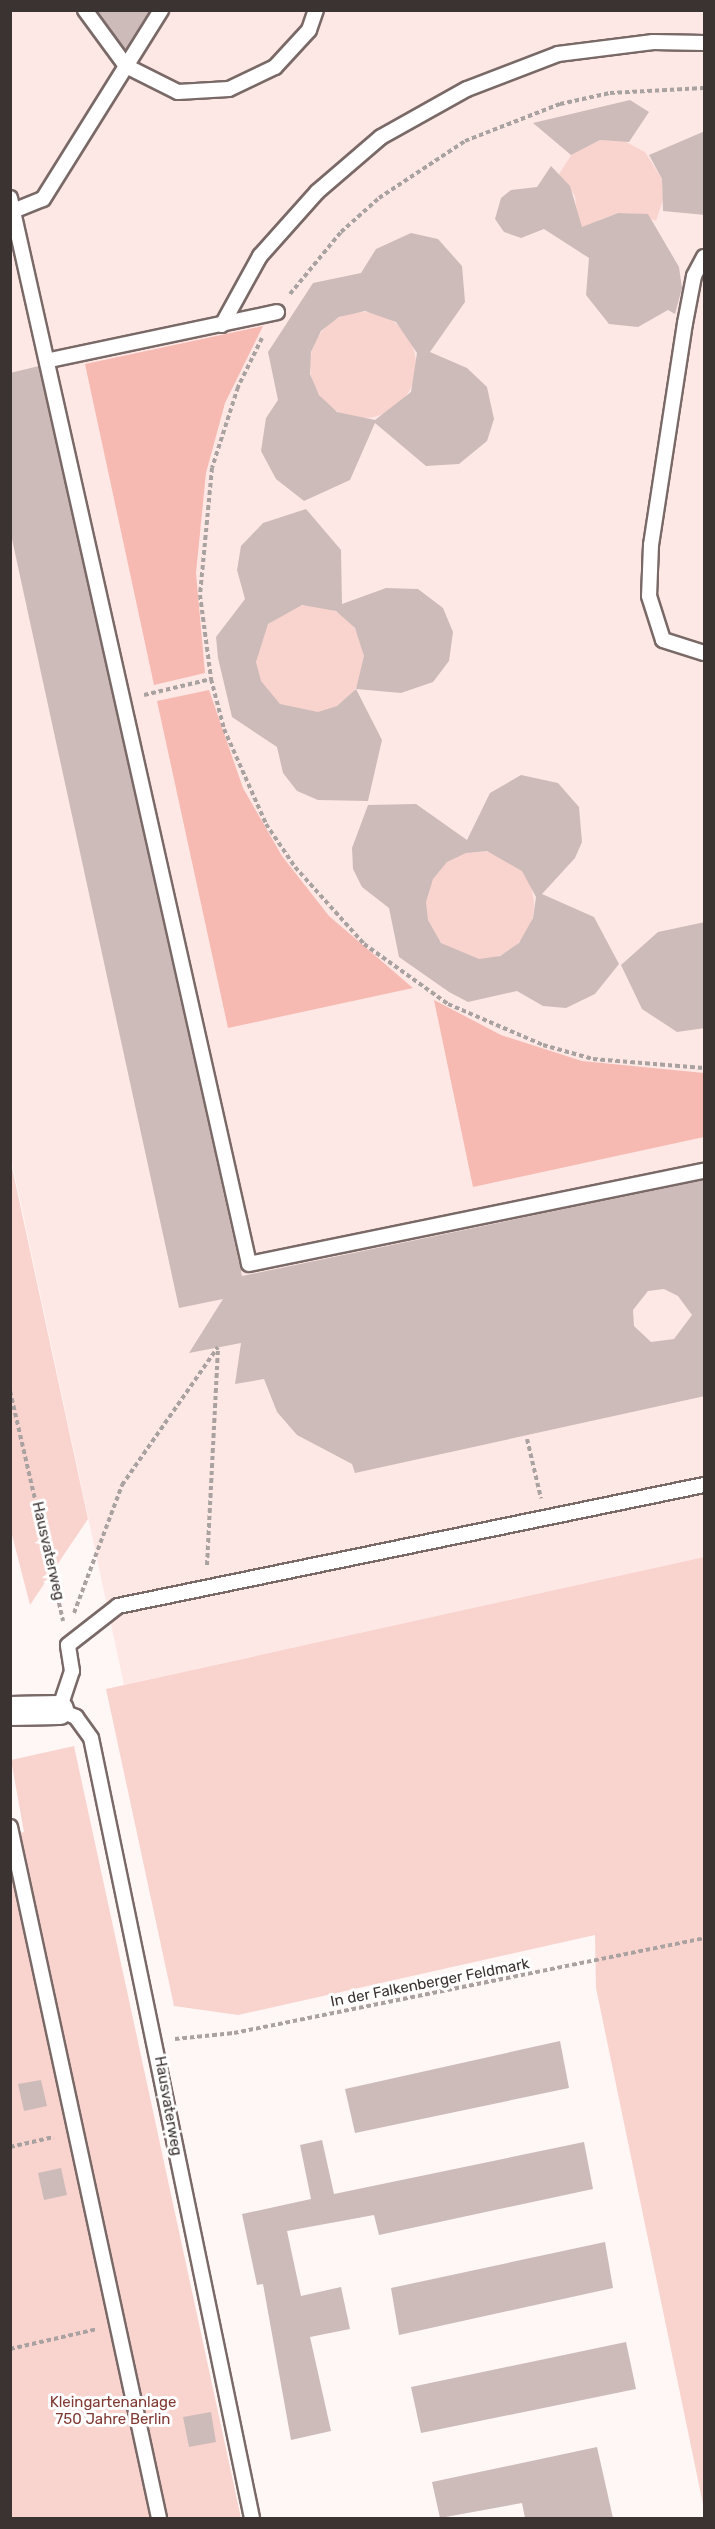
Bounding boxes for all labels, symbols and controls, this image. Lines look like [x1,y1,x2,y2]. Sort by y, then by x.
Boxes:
street label: Hausvaterweg [28,1500,68,1602]
street label: In der Falkenberger Feldmark [329,1955,531,2011]
street label: Hausvaterweg [150,2055,186,2157]
park label: Kleingartenanlage 750 Jahre Berlin [50,2393,176,2428]

